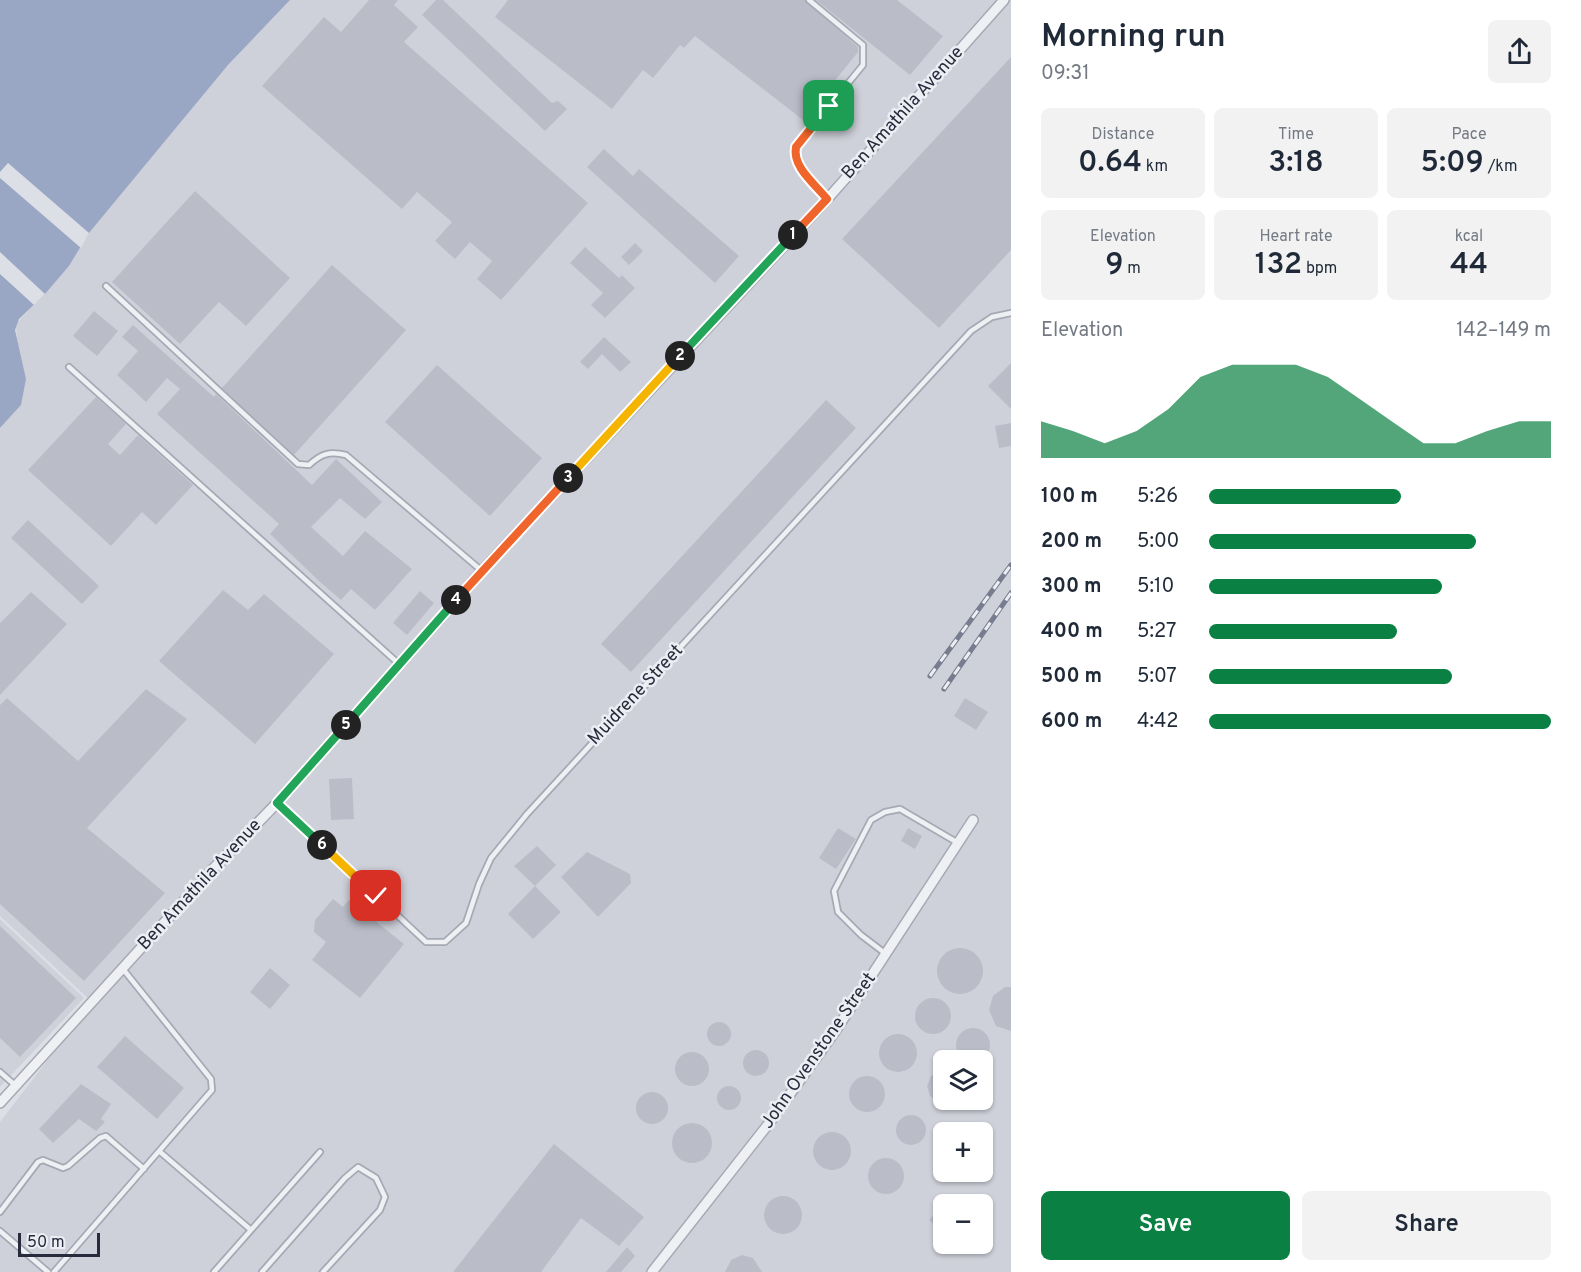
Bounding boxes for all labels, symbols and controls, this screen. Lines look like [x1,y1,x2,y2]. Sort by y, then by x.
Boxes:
text: Morning run [1041,17,1226,59]
button: share [1488,20,1551,83]
street label: Ben Amathila Avenue [837,42,969,184]
text: 09:31 [1041,61,1090,87]
pin [803,80,854,131]
icon: arrive [812,89,845,122]
text: Distance [1092,125,1154,145]
text: Time [1278,125,1314,145]
text: Pace [1451,125,1487,145]
text: 0.64 [1078,145,1142,182]
text: 3:18 [1268,145,1324,182]
text: 5:09 [1421,145,1484,182]
text: km [1142,157,1168,177]
text: /km [1484,157,1517,177]
pin: 1 [778,220,808,250]
text: 1 [790,225,796,245]
text: Elevation [1090,227,1156,247]
text: Heart rate [1259,227,1333,247]
text: kcal [1455,227,1483,247]
text: 9 [1105,247,1123,284]
text: 132 [1255,247,1302,284]
text: 44 [1450,247,1488,284]
text: m [1123,259,1141,279]
text: bpm [1302,259,1337,279]
text: Elevation [1041,318,1123,344]
text: 142–149 m [1456,318,1551,344]
pin: 2 [665,341,695,371]
text: 2 [675,346,685,366]
pin: 3 [553,463,583,493]
text: 3 [563,468,573,488]
text: 100 m [1041,484,1098,510]
text: 5:26 [1137,484,1178,510]
text: 200 m [1041,529,1102,555]
text: 5:00 [1137,529,1179,555]
text: 300 m [1041,574,1102,600]
text: 5:10 [1137,574,1174,600]
pin: 4 [441,585,471,615]
text: 4 [451,590,461,610]
text: 400 m [1041,619,1103,645]
text: 5:27 [1137,619,1176,645]
street label: Muidrene Street [583,640,689,750]
text: 500 m [1041,664,1102,690]
text: 5:07 [1137,664,1177,690]
text: 600 m [1041,709,1102,735]
text: 4:42 [1137,709,1179,735]
pin: 5 [331,710,361,740]
text: 5 [341,715,351,735]
street label: Ben Amathila Avenue [133,815,267,955]
pin: 6 [307,830,337,860]
text: 6 [317,835,327,855]
pin [350,870,401,921]
icon: check [359,879,392,912]
street label: John Ovenstone Street [756,968,882,1134]
map controls [933,1050,993,1254]
button: layers [933,1050,993,1110]
button: + [933,1122,993,1182]
button: Save [1041,1191,1290,1260]
button: Share [1302,1191,1551,1260]
button: − [933,1194,993,1254]
scale bar [18,1230,100,1258]
text: 50 m [27,1233,65,1253]

